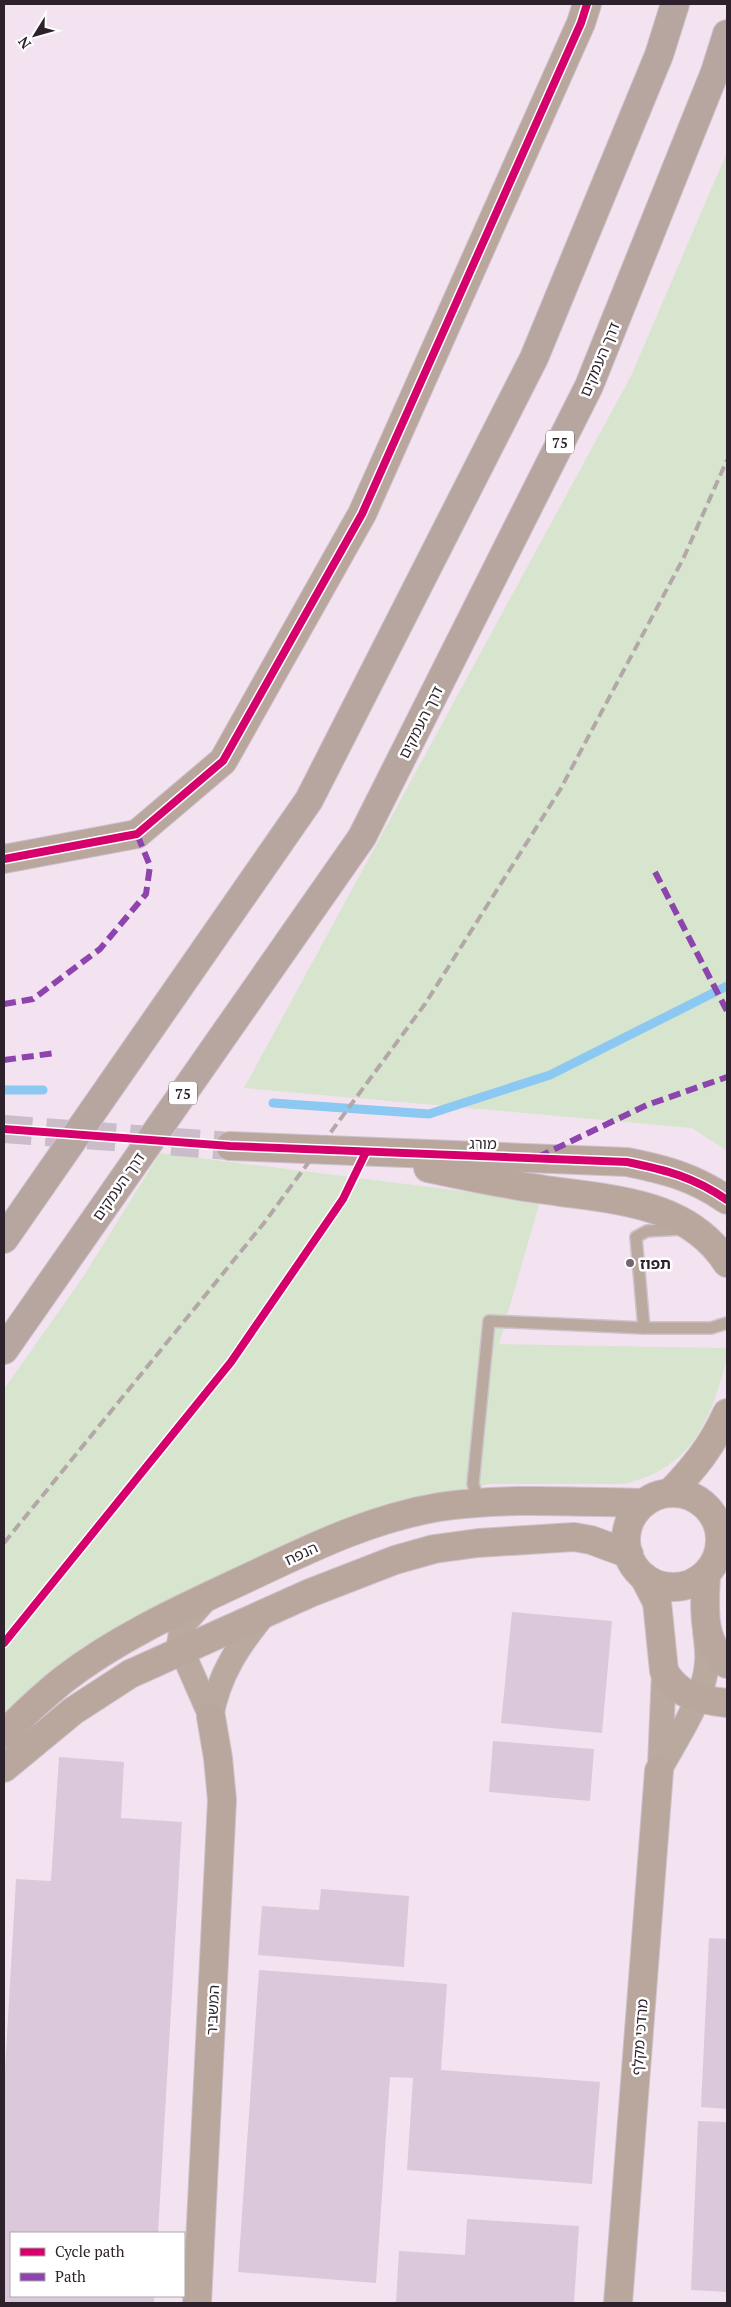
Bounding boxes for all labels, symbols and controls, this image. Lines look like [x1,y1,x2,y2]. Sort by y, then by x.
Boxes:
north arrow [10,10,60,60]
text: N [13,33,35,53]
street label: דרך העמקים [574,319,624,399]
road number: 75 [546,431,574,454]
street label: דרך העמקים [393,682,447,762]
road number: 75 [169,1082,197,1104]
street label: מורג [469,1133,497,1153]
street label: דרך העמקים [87,1148,149,1224]
place label: תפוז [640,1253,671,1273]
marker: תפוז [624,1257,636,1269]
street label: הנפח [281,1537,321,1569]
street label: המשביר [201,1984,223,2036]
street label: מרדכי מקלף [626,1998,652,2076]
legend [10,2232,185,2297]
text: Cycle path [55,2241,125,2261]
text: Path [55,2266,86,2286]

